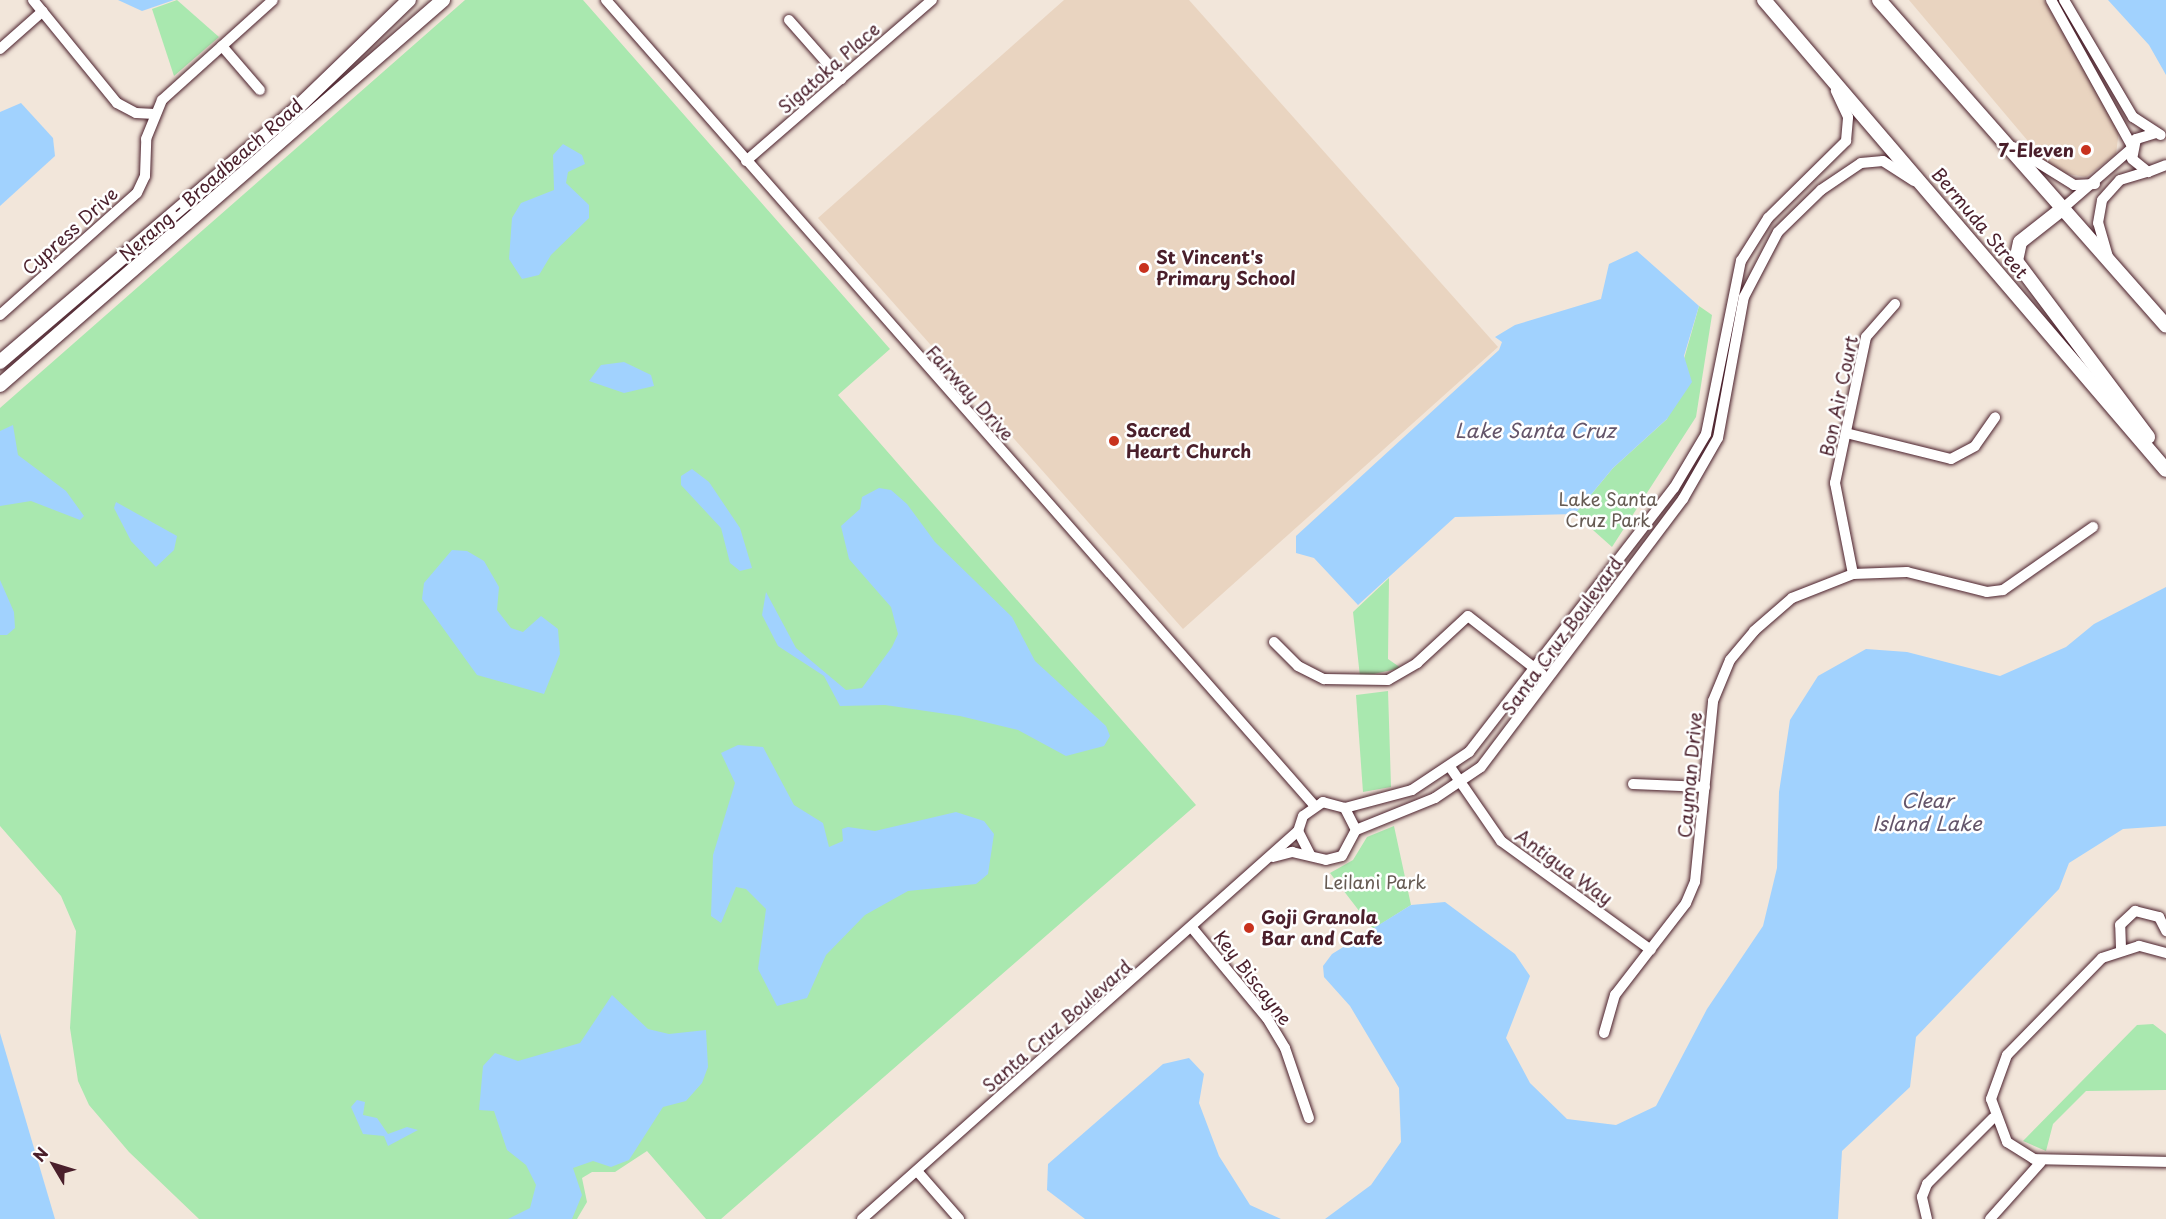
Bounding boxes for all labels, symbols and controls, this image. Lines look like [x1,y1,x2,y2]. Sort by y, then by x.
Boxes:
street label: Sigatoka Place [773,18,885,118]
street label: Nerang - Broadbeach Road [115,94,307,266]
place label: 7-Eleven [1999,139,2074,161]
marker: 7-Eleven [2079,143,2093,157]
street label: Bermuda Street [1927,163,2033,283]
street label: Cypress Drive [18,183,122,279]
place label: St Vincent's Primary School [1156,247,1296,290]
marker: St Vincent's Primary School [1137,261,1151,275]
street label: Bon Air Court [1816,335,1862,457]
street label: Fairway Drive [922,341,1018,445]
water label: Lake Santa Cruz [1454,418,1616,442]
place label: Sacred Heart Church [1126,420,1251,462]
marker: Sacred Heart Church [1107,434,1121,448]
park label: Lake Santa Cruz Park [1559,489,1657,532]
street label: Santa Cruz Boulevard [1498,553,1626,719]
street label: Cayman Drive [1674,711,1706,839]
water label: Clear Island Lake [1872,789,1982,836]
street label: Antigua Way [1512,825,1616,909]
park label: Leilani Park [1324,871,1426,893]
place label: Goji Granola Bar and Cafe [1261,907,1384,950]
marker: Goji Granola Bar and Cafe [1242,921,1256,935]
street label: Key Biscayne [1209,926,1297,1030]
street label: Santa Cruz Boulevard [978,956,1136,1096]
north arrow [24,1135,84,1195]
text: N [26,1142,53,1166]

